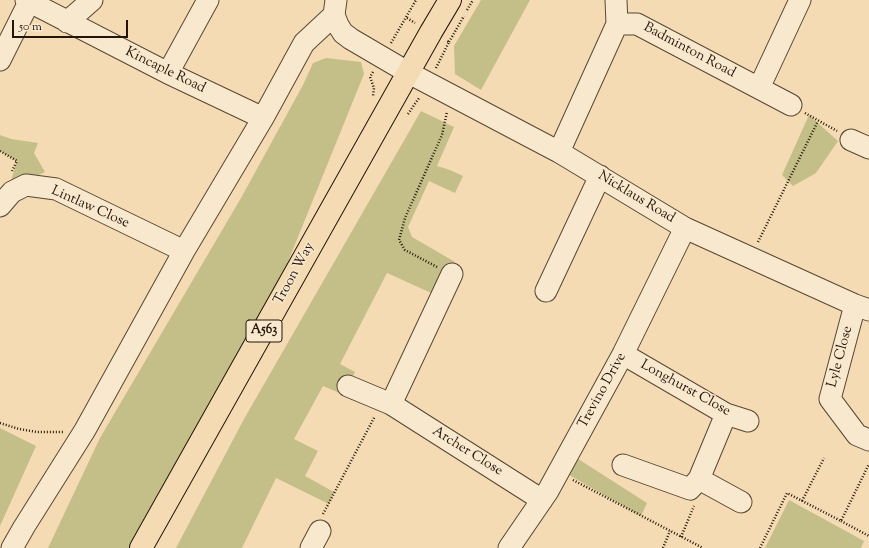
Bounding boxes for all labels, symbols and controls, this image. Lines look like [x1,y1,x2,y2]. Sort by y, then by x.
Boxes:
scale bar [14,12,130,38]
text: 50 m [19,18,42,36]
street label: Badminton Road [640,20,738,82]
street label: Kincaple Road [122,44,208,98]
street label: Nicklaus Road [594,168,678,228]
street label: Lintlaw Close [48,183,132,233]
street label: Troon Way [271,240,319,308]
road number: A563 [246,320,282,342]
street label: Lyle Close [825,324,857,390]
street label: Trevino Drive [575,350,631,432]
street label: Longhurst Close [637,357,733,421]
street label: Archer Close [429,424,505,480]

